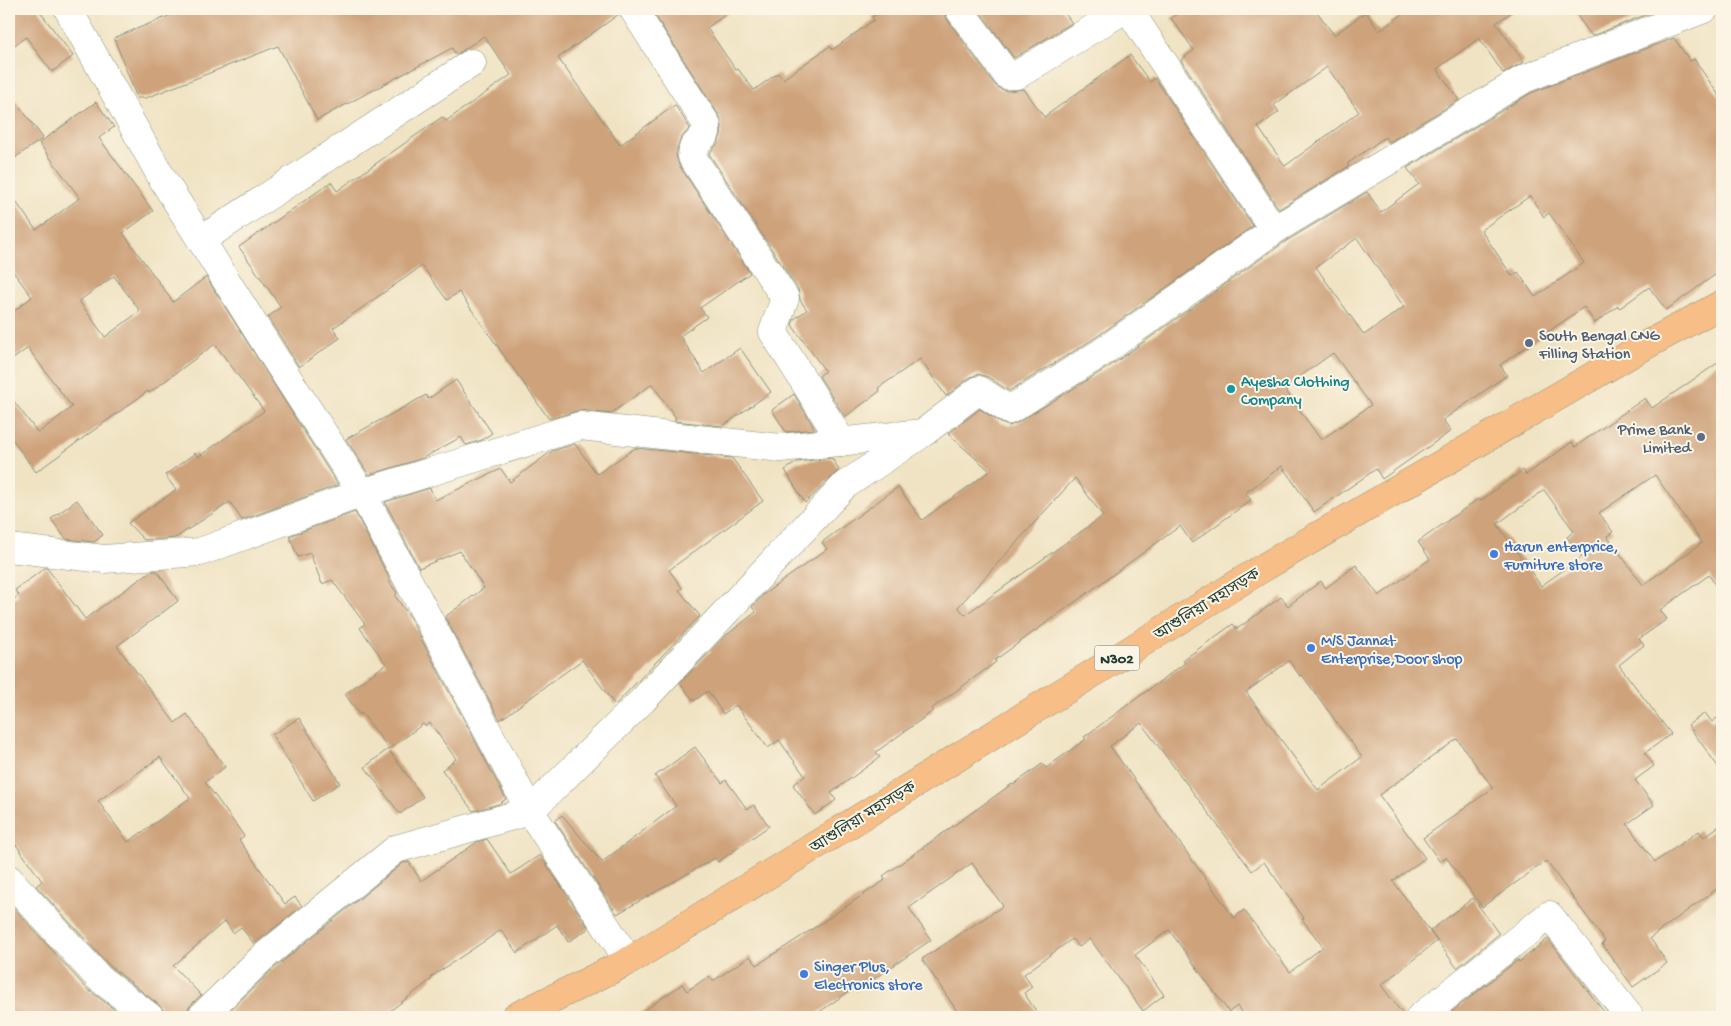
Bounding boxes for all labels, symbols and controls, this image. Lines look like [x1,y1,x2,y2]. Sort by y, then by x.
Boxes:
place label: South Bengal CNG Filling Station [1538,328,1661,365]
marker: South Bengal CNG Filling Station [1523,337,1535,349]
place label: Ayesha Clothing Company [1241,374,1350,411]
marker: Ayesha Clothing Company [1225,383,1237,395]
place label: Prime Bank Limited [1617,422,1693,459]
marker: Prime Bank Limited [1695,431,1707,443]
place label: Harun enterprice, Furniture store [1503,539,1619,576]
marker: Harun enterprice, Furniture store [1488,548,1500,560]
street label: আশুলিয়া মহাসড়ক [1149,563,1265,647]
place label: M/S Jannat Enterprise,Door shop [1321,633,1462,670]
marker: M/S Jannat Enterprise,Door shop [1305,642,1317,654]
road number: N302 [1094,646,1140,670]
street label: আশুলিয়া মহাসড়ক [805,776,921,860]
place label: Singer Plus, Electronics store [814,959,923,996]
marker: Singer Plus, Electronics store [798,968,810,980]

